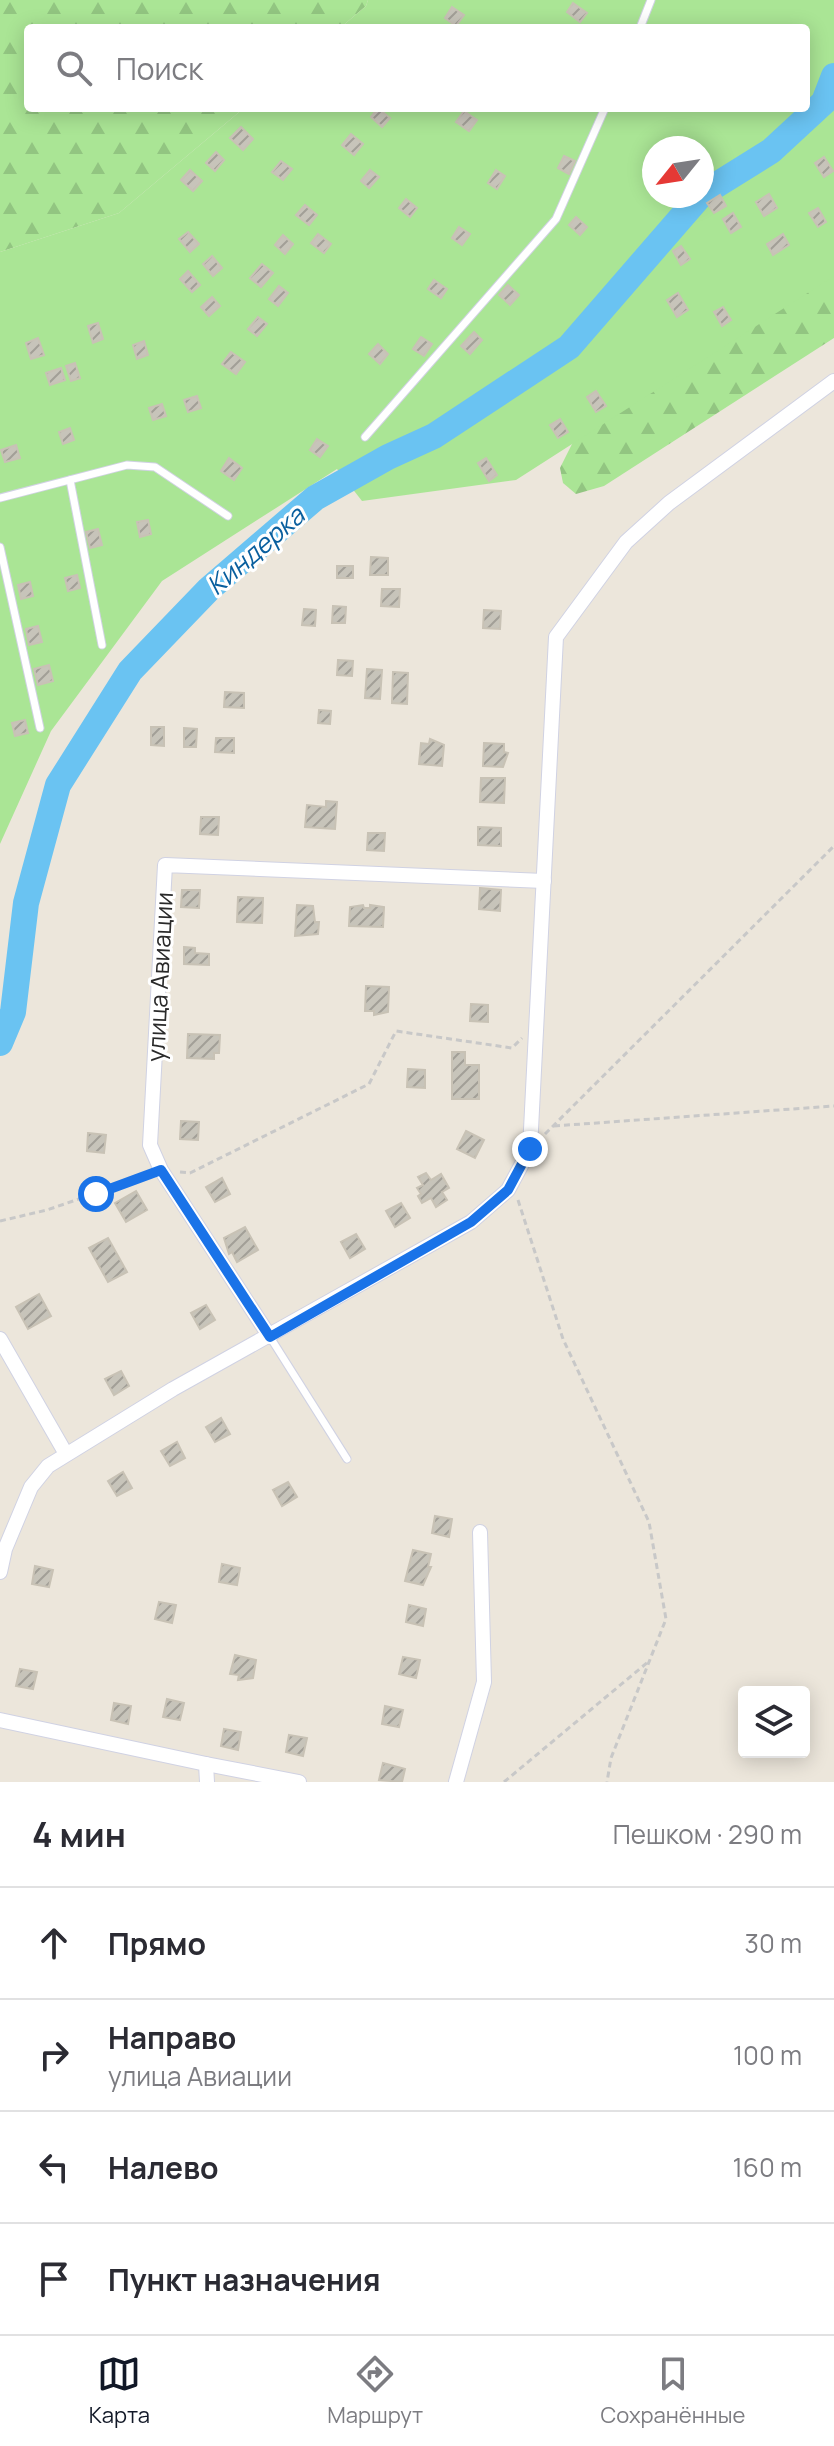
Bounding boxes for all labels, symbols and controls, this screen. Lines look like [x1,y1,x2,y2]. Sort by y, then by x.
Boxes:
search box [24,24,810,112]
icon: search [52,46,96,90]
text: Поиск [116,48,203,89]
north arrow [642,136,714,208]
water label: Киндерка [198,496,313,603]
street label: улица Авиации [138,891,180,1063]
route end [512,1131,548,1167]
route start [78,1176,114,1212]
map controls [738,1686,810,1758]
button: layers [738,1686,810,1758]
text: 4 мин [32,1811,126,1857]
text: Пешком · 290 m [613,1816,802,1852]
icon: ahead [32,1921,76,1965]
text: Прямо [108,1923,206,1964]
text: 30 m [745,1925,802,1961]
text: Направо [108,2017,236,2058]
icon: right [32,2033,76,2077]
text: 100 m [733,2037,802,2073]
text: улица Авиации [108,2058,292,2094]
icon: left [32,2145,76,2189]
text: Налево [108,2147,218,2188]
text: 160 m [733,2149,802,2185]
icon: arrive [32,2257,76,2301]
text: Пункт назначения [108,2259,381,2300]
tab: Карта [89,2352,150,2430]
tab: Маршрут [327,2352,423,2430]
tab: Сохранённые [600,2352,745,2430]

